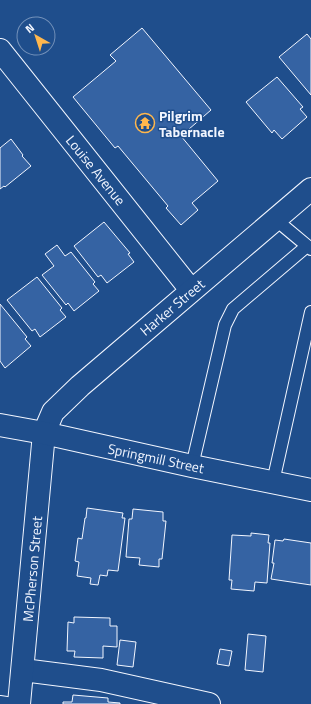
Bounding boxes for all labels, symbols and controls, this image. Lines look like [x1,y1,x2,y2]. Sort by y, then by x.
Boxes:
north arrow [16,16,56,56]
text: N [22,20,38,37]
place label: Pilgrim Tabernacle [159,105,225,142]
temple icon: Pilgrim Tabernacle [134,112,156,134]
street label: Louise Avenue [61,130,131,210]
street label: Harker Street [135,274,209,340]
street label: Springmill Street [106,438,206,478]
street label: McPherson Street [17,515,47,623]

